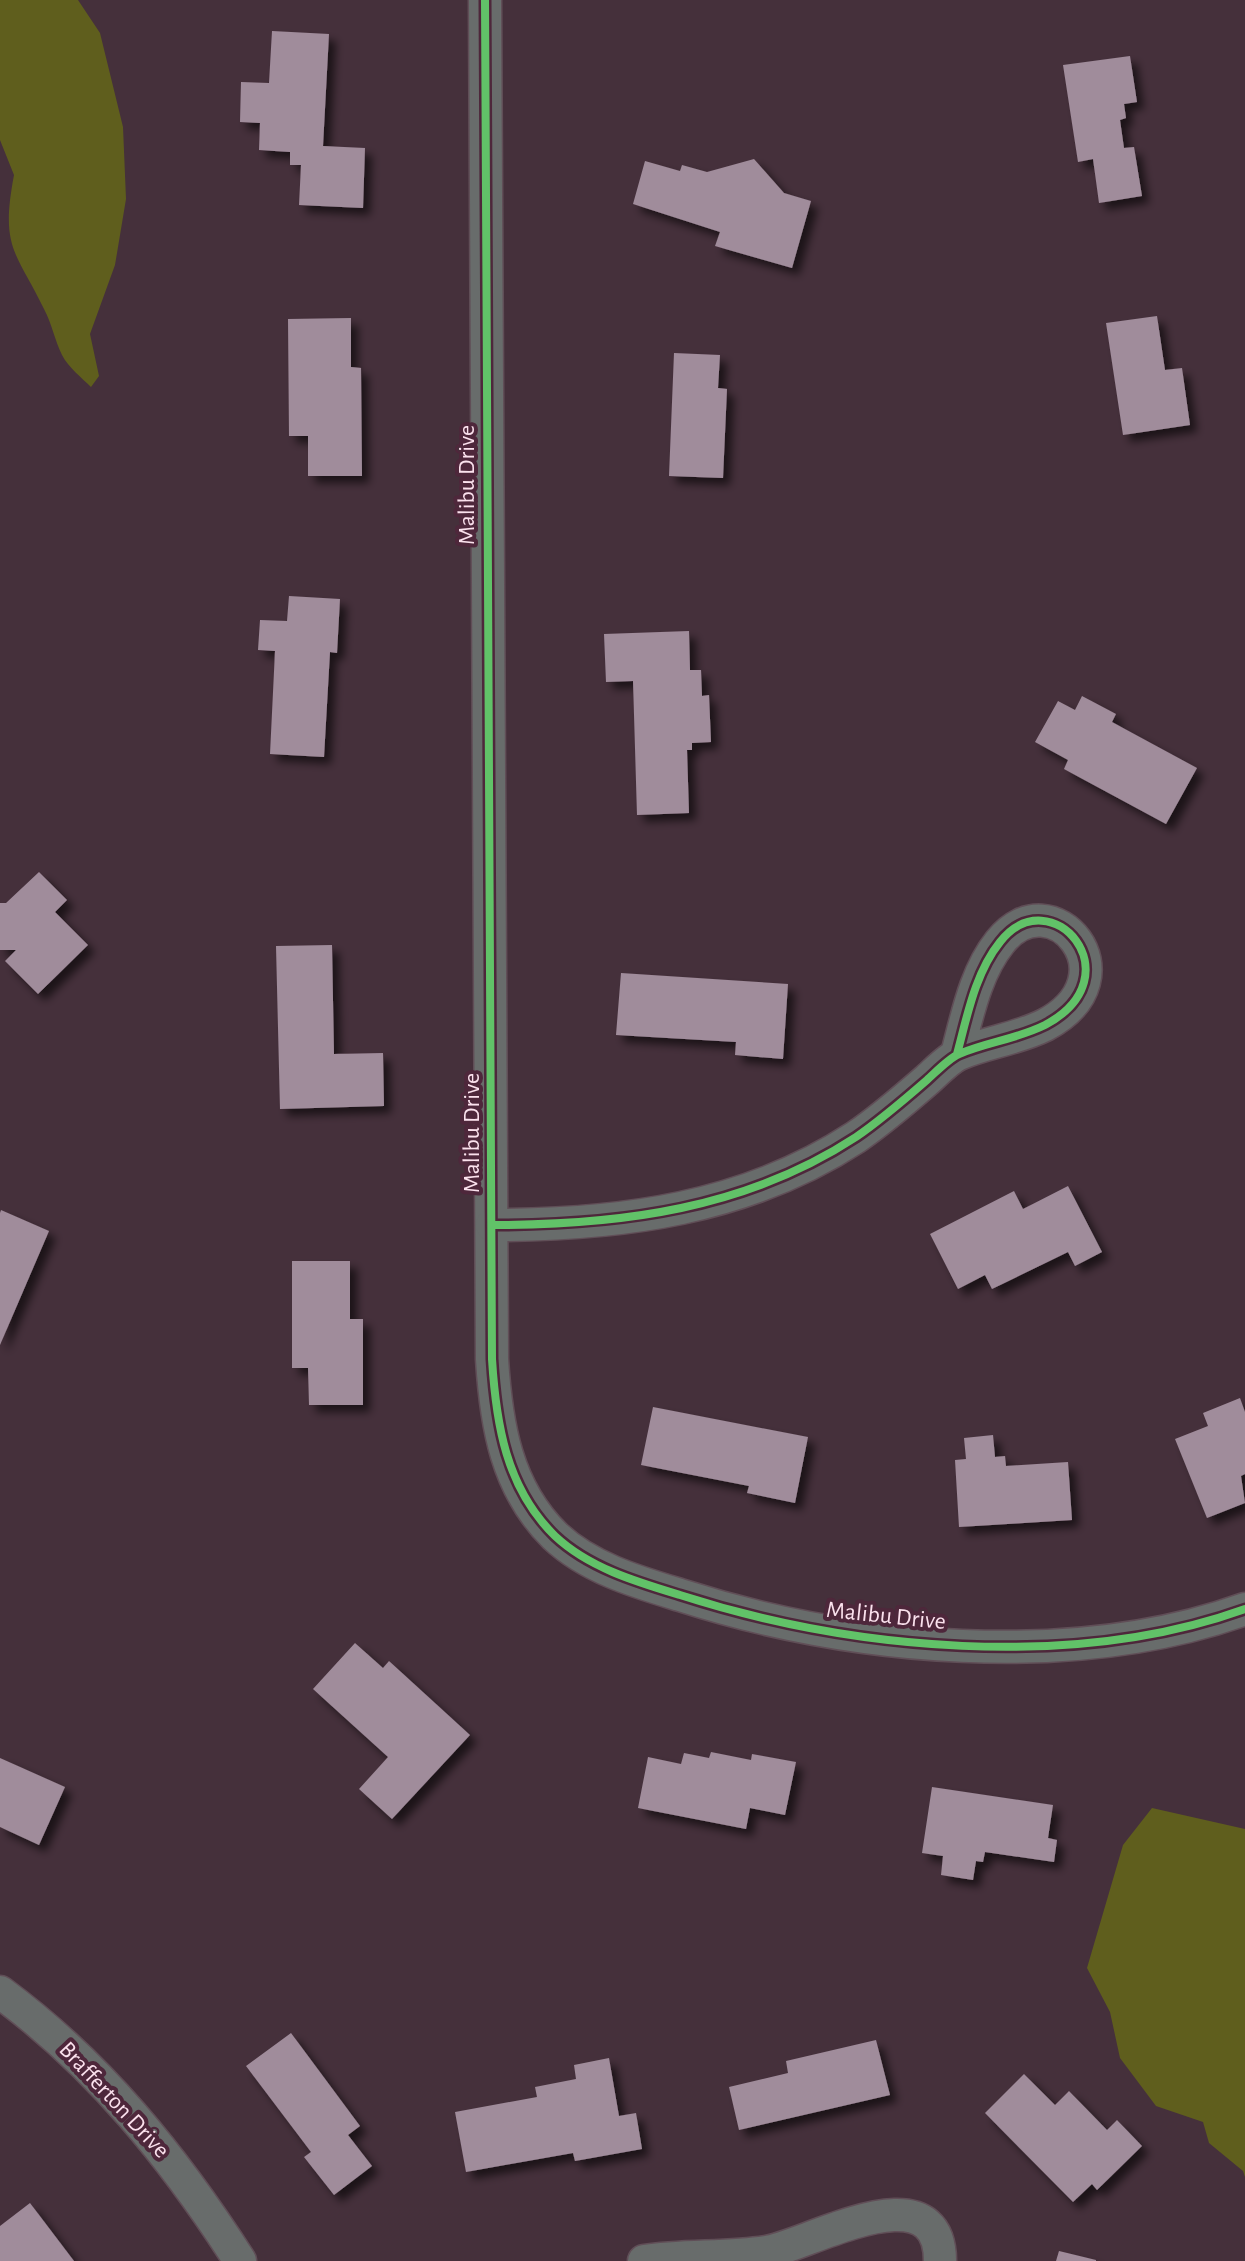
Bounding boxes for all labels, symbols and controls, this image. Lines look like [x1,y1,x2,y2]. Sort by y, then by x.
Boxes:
street label: Malibu Drive [455,425,479,545]
street label: Malibu Drive [460,1073,484,1193]
street label: Malibu Drive [825,1598,947,1634]
street label: Brafferton Drive [54,2037,174,2163]

